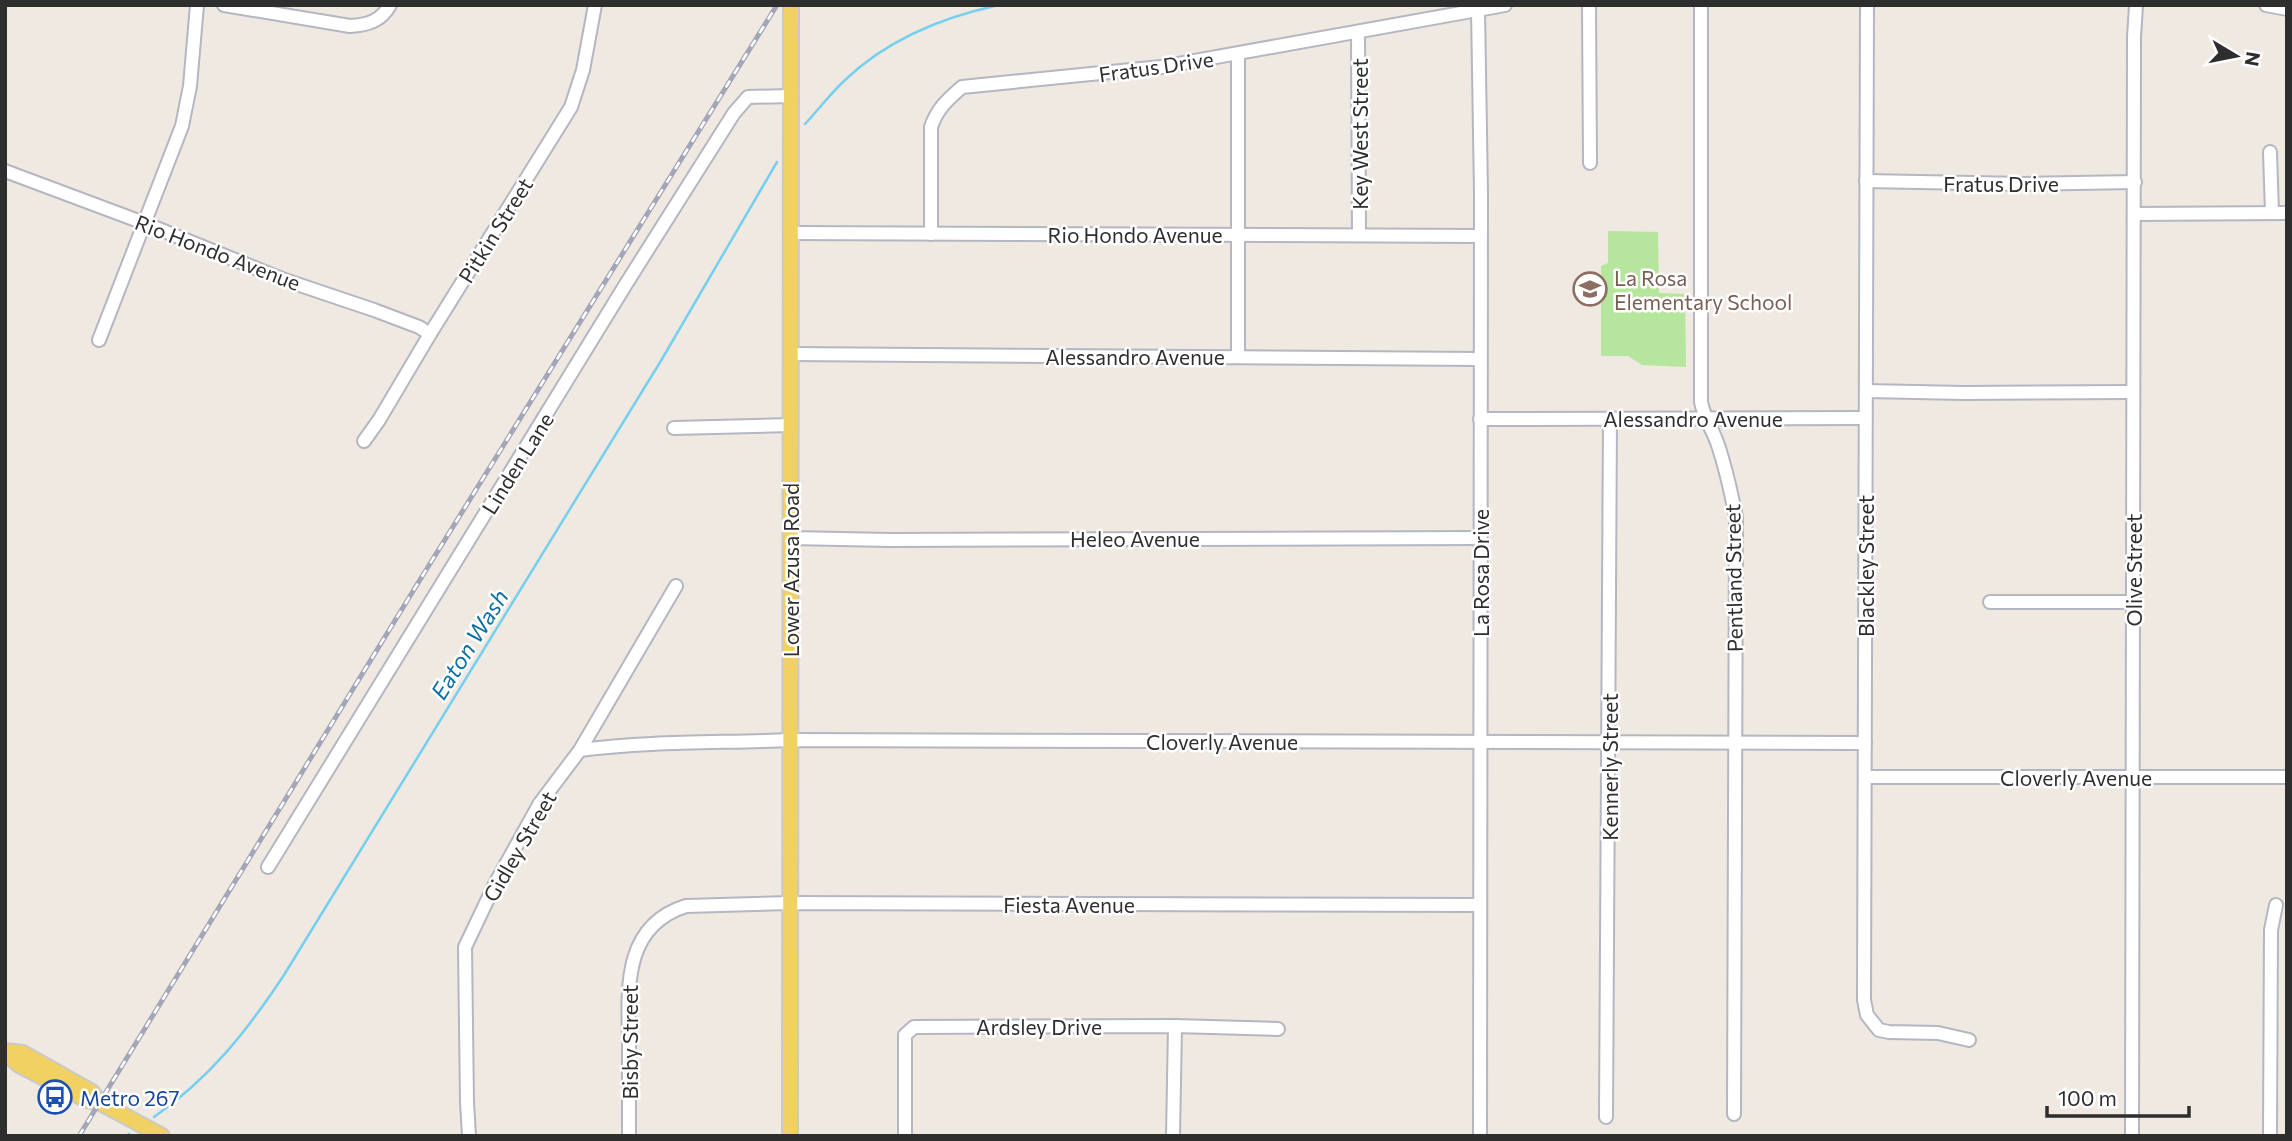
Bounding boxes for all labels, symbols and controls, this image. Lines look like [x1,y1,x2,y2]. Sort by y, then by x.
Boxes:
north arrow [2201,21,2271,91]
street label: Fratus Drive [1097,46,1215,86]
text: N [2241,50,2266,68]
street label: Key West Street [1347,58,1372,210]
street label: Fratus Drive [1943,171,2059,196]
street label: Pitkin Street [453,173,537,287]
street label: Rio Hondo Avenue [132,209,304,295]
street label: Rio Hondo Avenue [1047,222,1223,247]
place label: La Rosa Elementary School [1614,265,1792,314]
school or university icon: La Rosa Elementary School [1571,270,1609,308]
street label: Alessandro Avenue [1045,344,1225,369]
street label: Alessandro Avenue [1603,406,1783,431]
street label: Linden Lane [476,408,558,518]
street label: Lower Azusa Road [778,483,803,657]
street label: Blackley Street [1853,495,1878,637]
street label: Pentland Street [1719,504,1747,652]
street label: La Rosa Drive [1468,509,1493,637]
street label: Olive Street [2121,514,2146,626]
street label: Heleo Avenue [1070,526,1200,551]
water label: Eaton Wash [424,584,514,704]
street label: Kennerly Street [1597,693,1622,841]
street label: Cloverly Avenue [1146,729,1298,754]
street label: Cloverly Avenue [2000,765,2152,790]
street label: Gidley Street [477,786,561,906]
street label: Fiesta Avenue [1003,892,1135,917]
street label: Bisby Street [617,985,642,1099]
street label: Ardsley Drive [976,1014,1102,1039]
scale bar [2047,1074,2189,1118]
bus stop icon: Metro 267 [36,1078,74,1116]
place label: Metro 267 [80,1085,180,1110]
text: 100 m [2058,1085,2117,1110]

